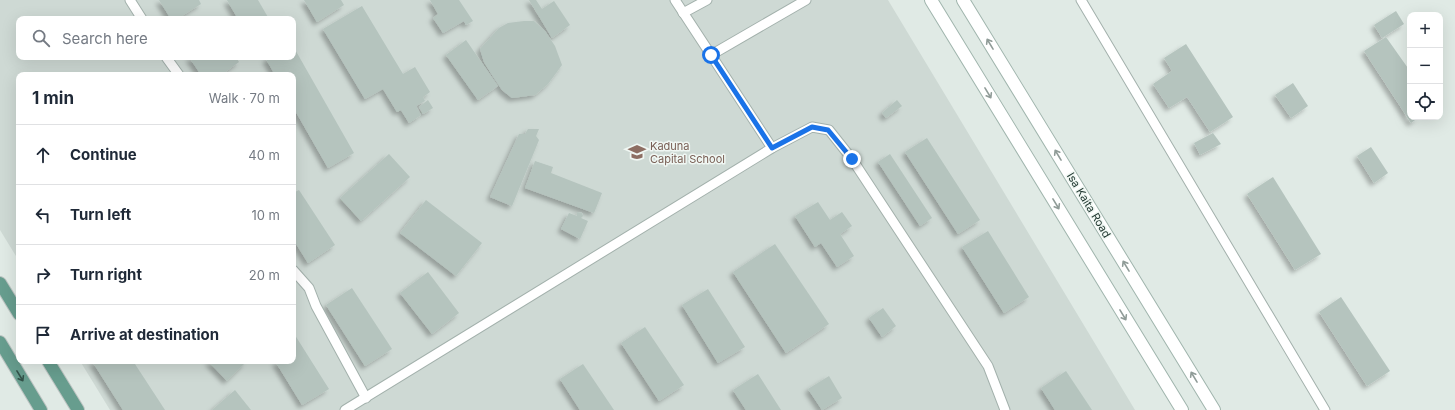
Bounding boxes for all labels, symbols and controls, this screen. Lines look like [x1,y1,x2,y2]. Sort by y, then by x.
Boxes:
map controls [1407,12,1443,120]
button: + [1407,12,1443,48]
search box [16,16,296,60]
icon: search [30,27,52,49]
text: Search here [62,29,148,48]
one-way arrow [986,38,994,50]
route start [702,46,720,64]
button: − [1407,48,1443,84]
button: locate [1407,84,1443,120]
one-way arrow [984,87,992,98]
text: 1 min [32,88,74,108]
text: Walk · 70 m [209,90,280,106]
place label: Kaduna Capital School [650,139,725,166]
school or university icon: Kaduna Capital School [627,142,647,162]
icon: ahead [32,144,54,166]
text: Continue [70,145,137,164]
text: 40 m [248,147,280,163]
one-way arrow [1054,149,1062,161]
route end [843,150,861,168]
street label: Isa Kaita Road [1064,170,1114,240]
one-way arrow [1052,198,1060,210]
icon: left [32,204,54,226]
text: Turn left [70,205,131,224]
text: 10 m [251,207,280,223]
one-way arrow [1122,261,1130,272]
icon: right [32,264,54,286]
text: Turn right [70,265,142,284]
text: 20 m [249,267,280,283]
one-way arrow [1120,309,1128,321]
icon: arrive [32,324,54,346]
text: Arrive at destination [70,325,219,344]
one-way arrow [17,370,25,382]
one-way arrow [1190,372,1198,383]

